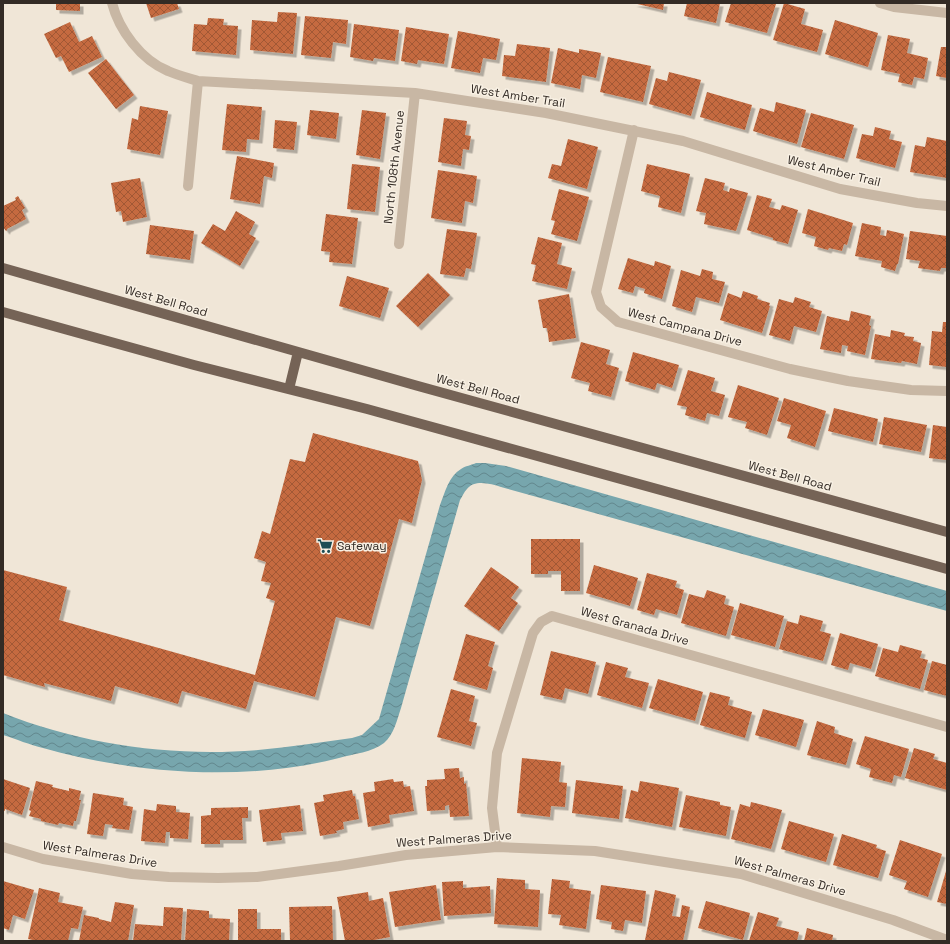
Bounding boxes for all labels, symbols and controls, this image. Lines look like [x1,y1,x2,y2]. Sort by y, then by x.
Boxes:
street label: West Amber Trail [470,81,566,111]
street label: North 108th Avenue [380,109,408,225]
street label: West Amber Trail [786,152,882,190]
street label: West Bell Road [123,282,209,320]
street label: West Campana Drive [626,304,744,350]
street label: West Bell Road [435,370,521,408]
street label: West Bell Road [747,457,833,495]
supermarket icon: Safeway [316,537,334,555]
place label: Safeway [337,538,386,554]
street label: West Granada Drive [579,603,691,649]
street label: West Palmeras Drive [396,827,512,851]
street label: West Palmeras Drive [42,837,158,871]
street label: West Palmeras Drive [732,852,848,900]

